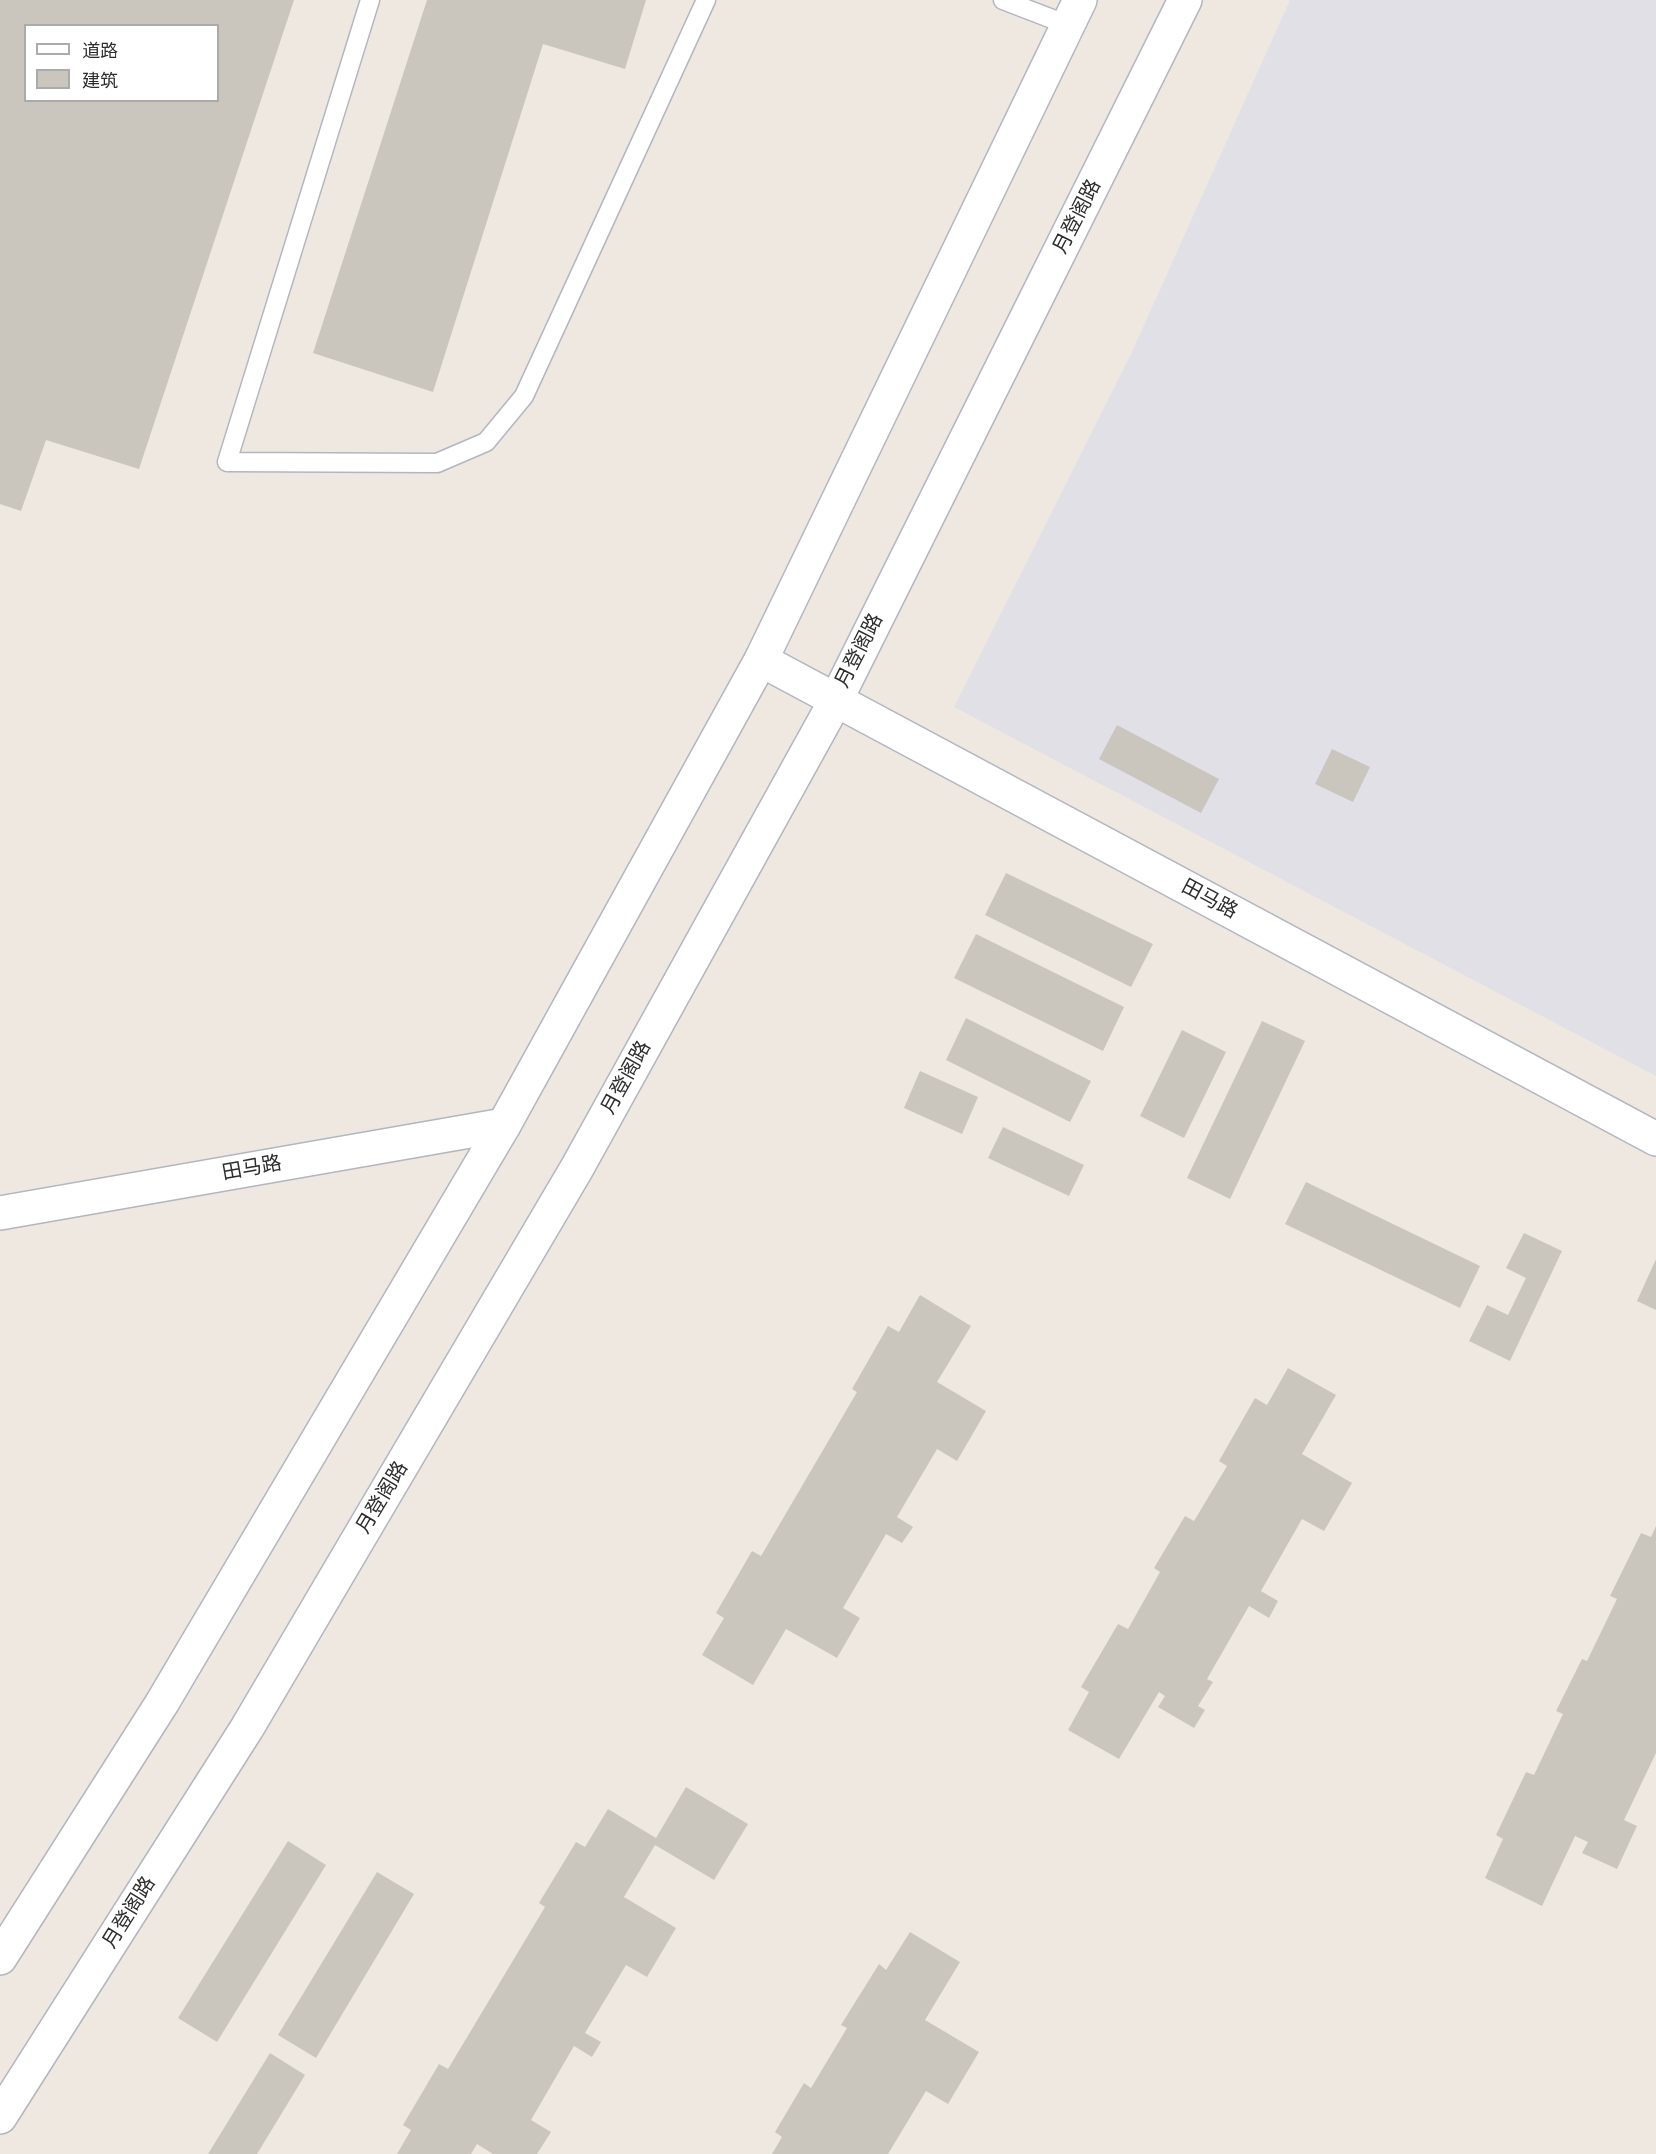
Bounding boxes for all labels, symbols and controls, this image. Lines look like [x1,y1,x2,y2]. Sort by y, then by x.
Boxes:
legend [24,24,219,102]
text: 道路 [82,41,118,62]
text: 建筑 [82,71,118,92]
street label: 月登阁路 [1049,176,1107,258]
street label: 月登阁路 [831,610,889,692]
street label: 田马路 [1177,875,1241,925]
street label: 月登阁路 [597,1037,657,1119]
street label: 田马路 [220,1152,284,1186]
street label: 月登阁路 [352,1458,414,1538]
street label: 月登阁路 [99,1873,161,1953]

